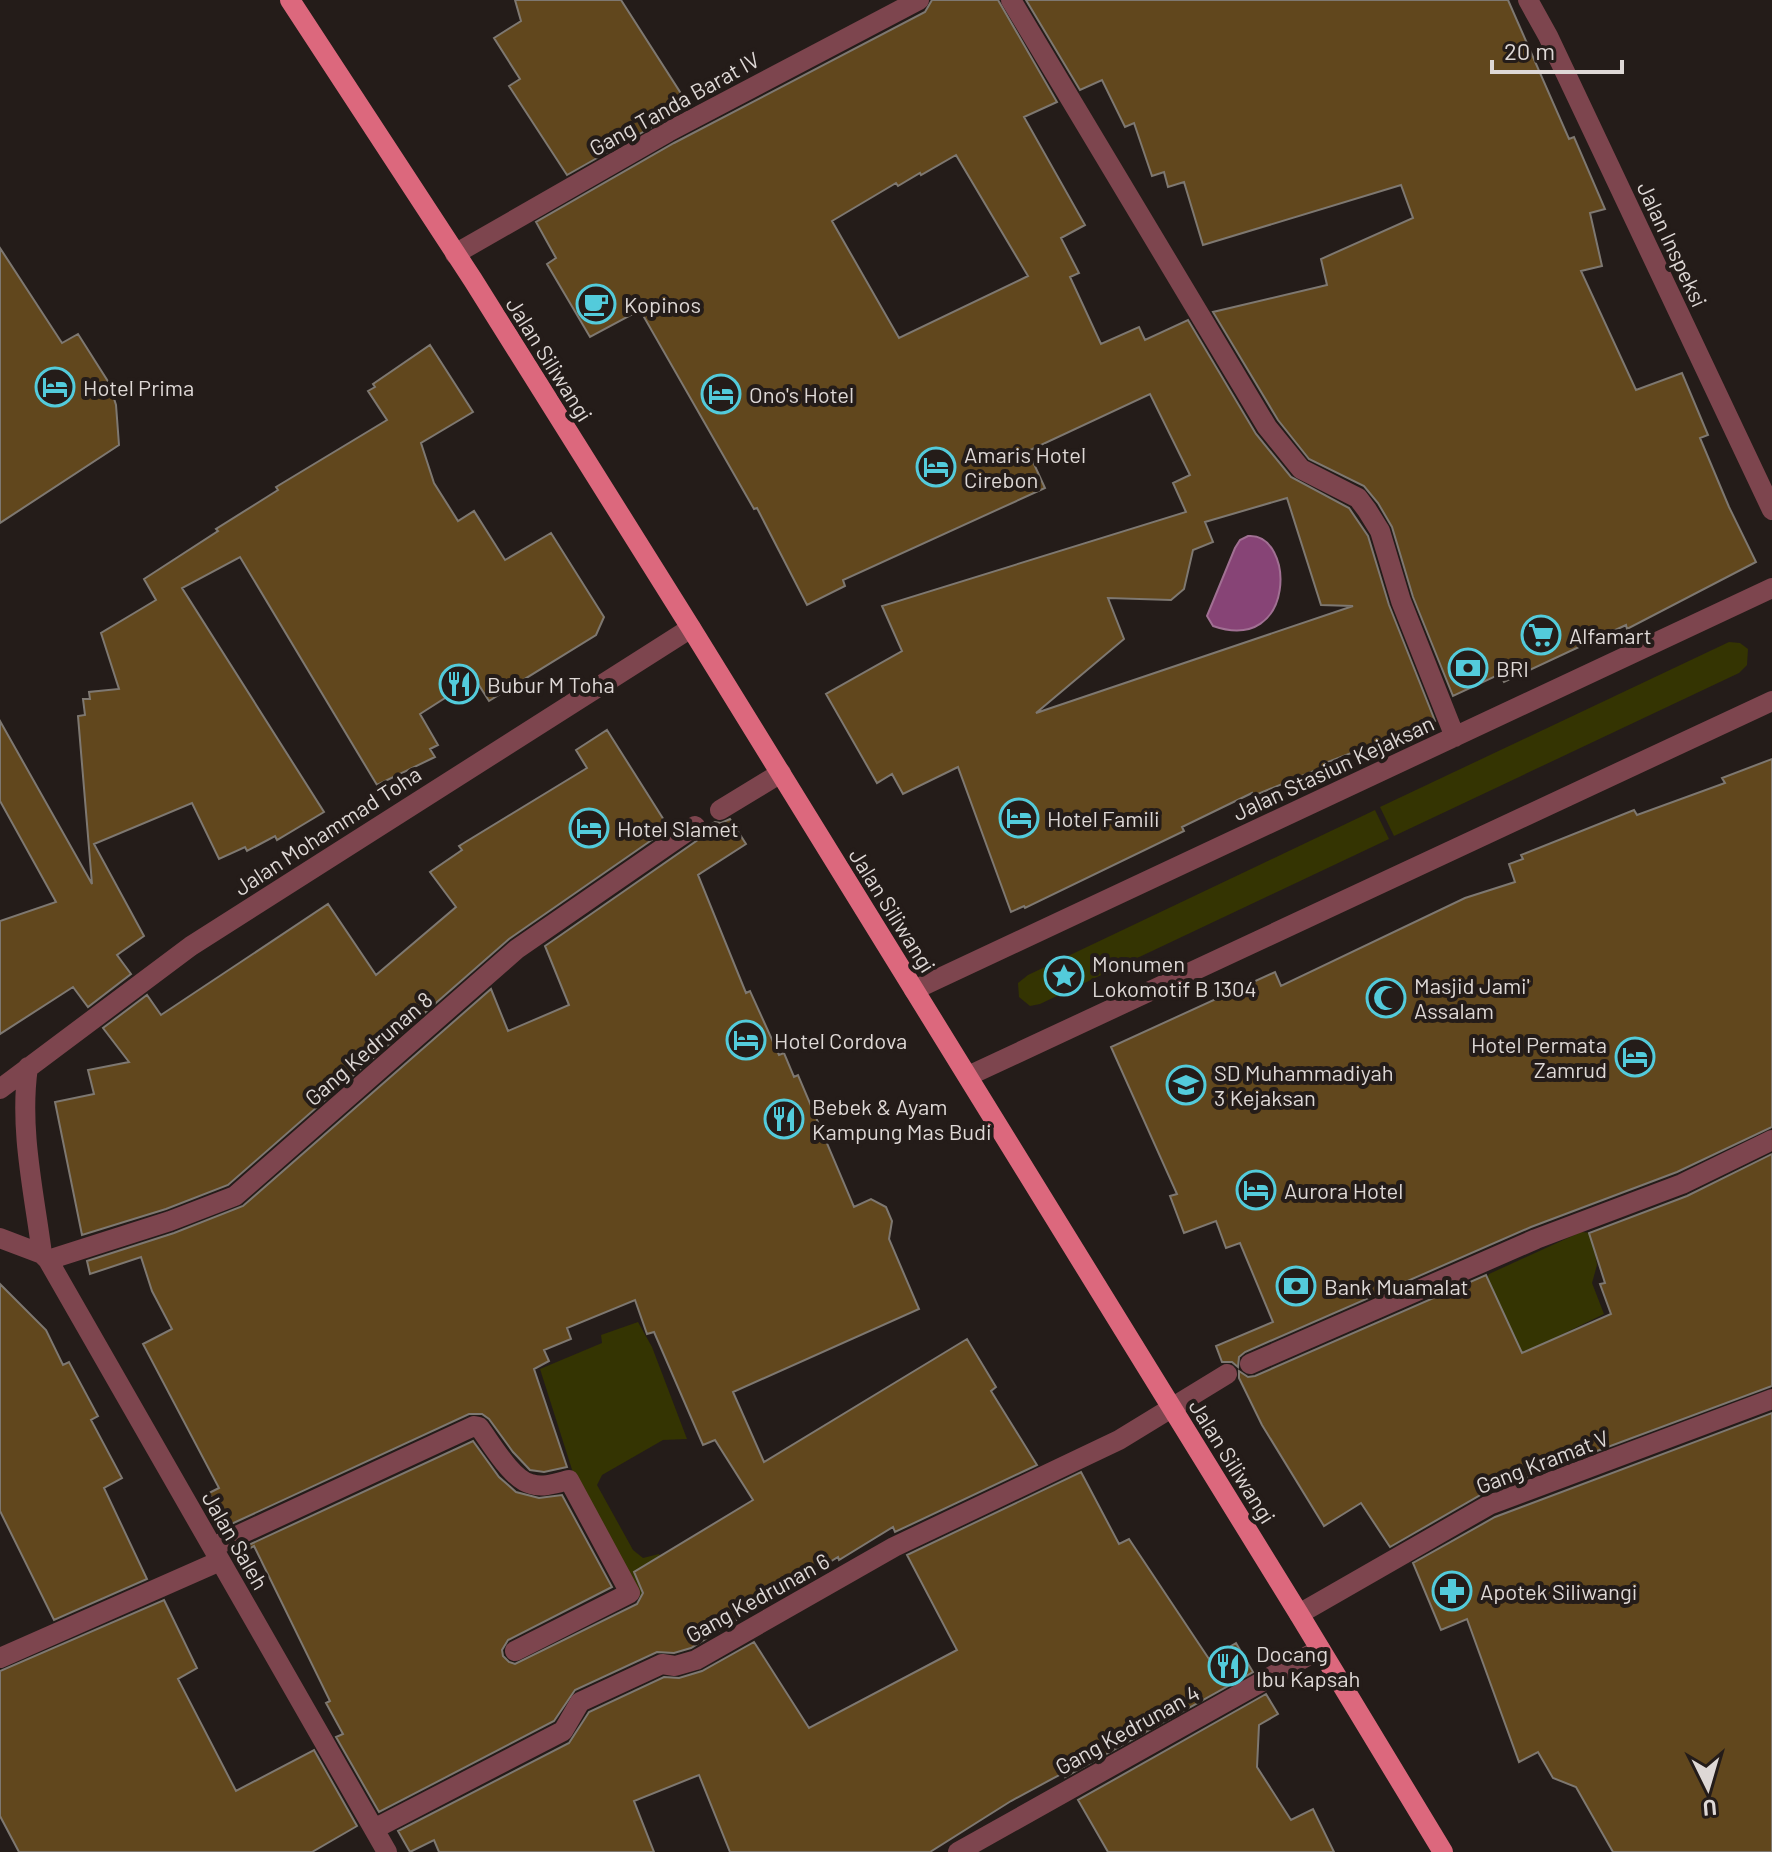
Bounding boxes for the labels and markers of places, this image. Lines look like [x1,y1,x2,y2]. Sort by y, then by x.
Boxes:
cafe icon: Kopinos [575,283,617,325]
place label: Kopinos [624,291,701,317]
hotel icon: Hotel Prima [34,366,76,408]
hotel icon: Ono's Hotel [700,373,742,415]
place label: Hotel Prima [83,374,194,400]
place label: Ono's Hotel [749,381,854,407]
place label: Amaris Hotel Cirebon [964,441,1086,492]
hotel icon: Amaris Hotel Cirebon [915,446,957,488]
supermarket icon: Alfamart [1520,614,1562,656]
place label: Alfamart [1569,622,1652,648]
bank icon: BRI [1447,647,1489,689]
place label: BRI [1496,655,1529,681]
restaurant icon: Bubur M Toha [438,663,480,705]
place label: Bubur M Toha [487,671,615,697]
hotel icon: Hotel Famili [998,797,1040,839]
place label: Hotel Famili [1047,805,1160,831]
hotel icon: Hotel Slamet [568,807,610,849]
place label: Hotel Slamet [617,815,739,841]
place label: Monumen Lokomotif B 1304 [1092,950,1257,1001]
place icon: Monumen Lokomotif B 1304 [1043,955,1085,997]
place label: Masjid Jami' Assalam [1414,972,1530,1023]
mosque icon: Masjid Jami' Assalam [1365,977,1407,1019]
hotel icon: Hotel Cordova [725,1019,767,1061]
place label: Hotel Cordova [774,1027,907,1053]
place label: Hotel Permata Zamrud [1471,1031,1607,1082]
hotel icon: Hotel Permata Zamrud [1614,1036,1656,1078]
place label: SD Muhammadiyah 3 Kejaksan [1214,1059,1394,1110]
school or university icon: SD Muhammadiyah 3 Kejaksan [1165,1064,1207,1106]
place label: Bebek & Ayam Kampung Mas Budi [812,1093,992,1144]
restaurant icon: Bebek & Ayam Kampung Mas Budi [763,1098,805,1140]
hotel icon: Aurora Hotel [1235,1169,1277,1211]
place label: Aurora Hotel [1284,1177,1403,1203]
bank icon: Bank Muamalat [1275,1265,1317,1307]
place label: Bank Muamalat [1324,1273,1469,1299]
pharmacy icon: Apotek Siliwangi [1431,1570,1473,1612]
place label: Apotek Siliwangi [1480,1578,1637,1604]
place label: Docang Ibu Kapsah [1256,1640,1360,1691]
restaurant icon: Docang Ibu Kapsah [1207,1645,1249,1687]

